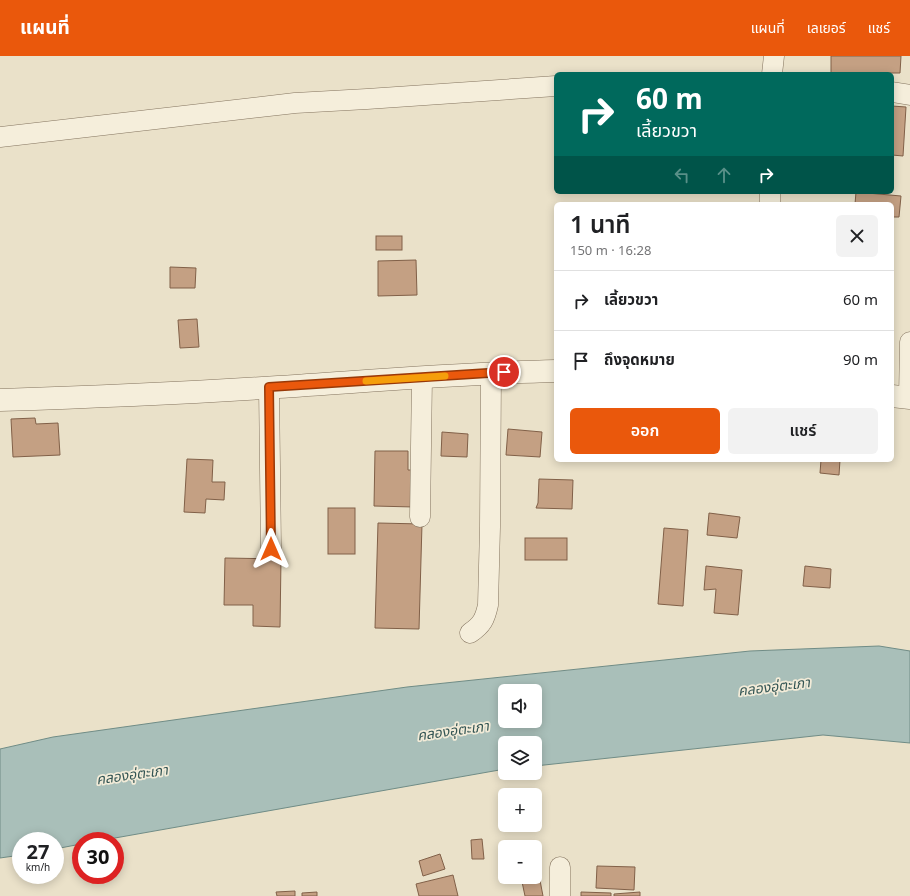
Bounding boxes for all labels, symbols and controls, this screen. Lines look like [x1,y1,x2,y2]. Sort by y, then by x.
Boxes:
text: แผนที่ [20,14,70,43]
text: แผนที่ [751,18,785,39]
text: เลเยอร์ [807,18,846,39]
text: แชร์ [868,18,890,39]
text: 60 m [636,79,703,122]
icon: right [570,88,622,140]
text: เลี้ยวขวา [636,118,697,145]
icon: left [671,164,693,186]
icon: ahead [713,164,735,186]
icon: right [755,164,777,186]
text: 1 นาที [570,208,631,244]
button: close [836,215,878,257]
text: 150 m · 16:28 [570,241,651,261]
text: เลี้ยวขวา [604,289,658,312]
text: 60 m [843,289,878,312]
icon: right [570,290,592,312]
text: ถึงจุดหมาย [604,349,675,372]
text: 90 m [843,349,878,372]
icon: arrive [570,350,592,372]
pin [487,355,521,389]
icon: arrive [493,361,515,383]
button: ออก [570,408,720,454]
button: แชร์ [728,408,878,454]
position arrow [250,528,292,570]
water label: คลองอุ่ตะเภา [737,672,812,702]
map controls [498,684,542,884]
button: sound [498,684,542,728]
water label: คลองอุ่ตะเภา [416,715,491,746]
button: layers [498,736,542,780]
water label: คลองอุ่ตะเภา [95,759,170,790]
button: + [498,788,542,832]
speed limit sign: 30 [72,832,124,884]
text: 27 [27,838,49,868]
button: − [498,840,542,884]
text: km/h [26,860,50,876]

